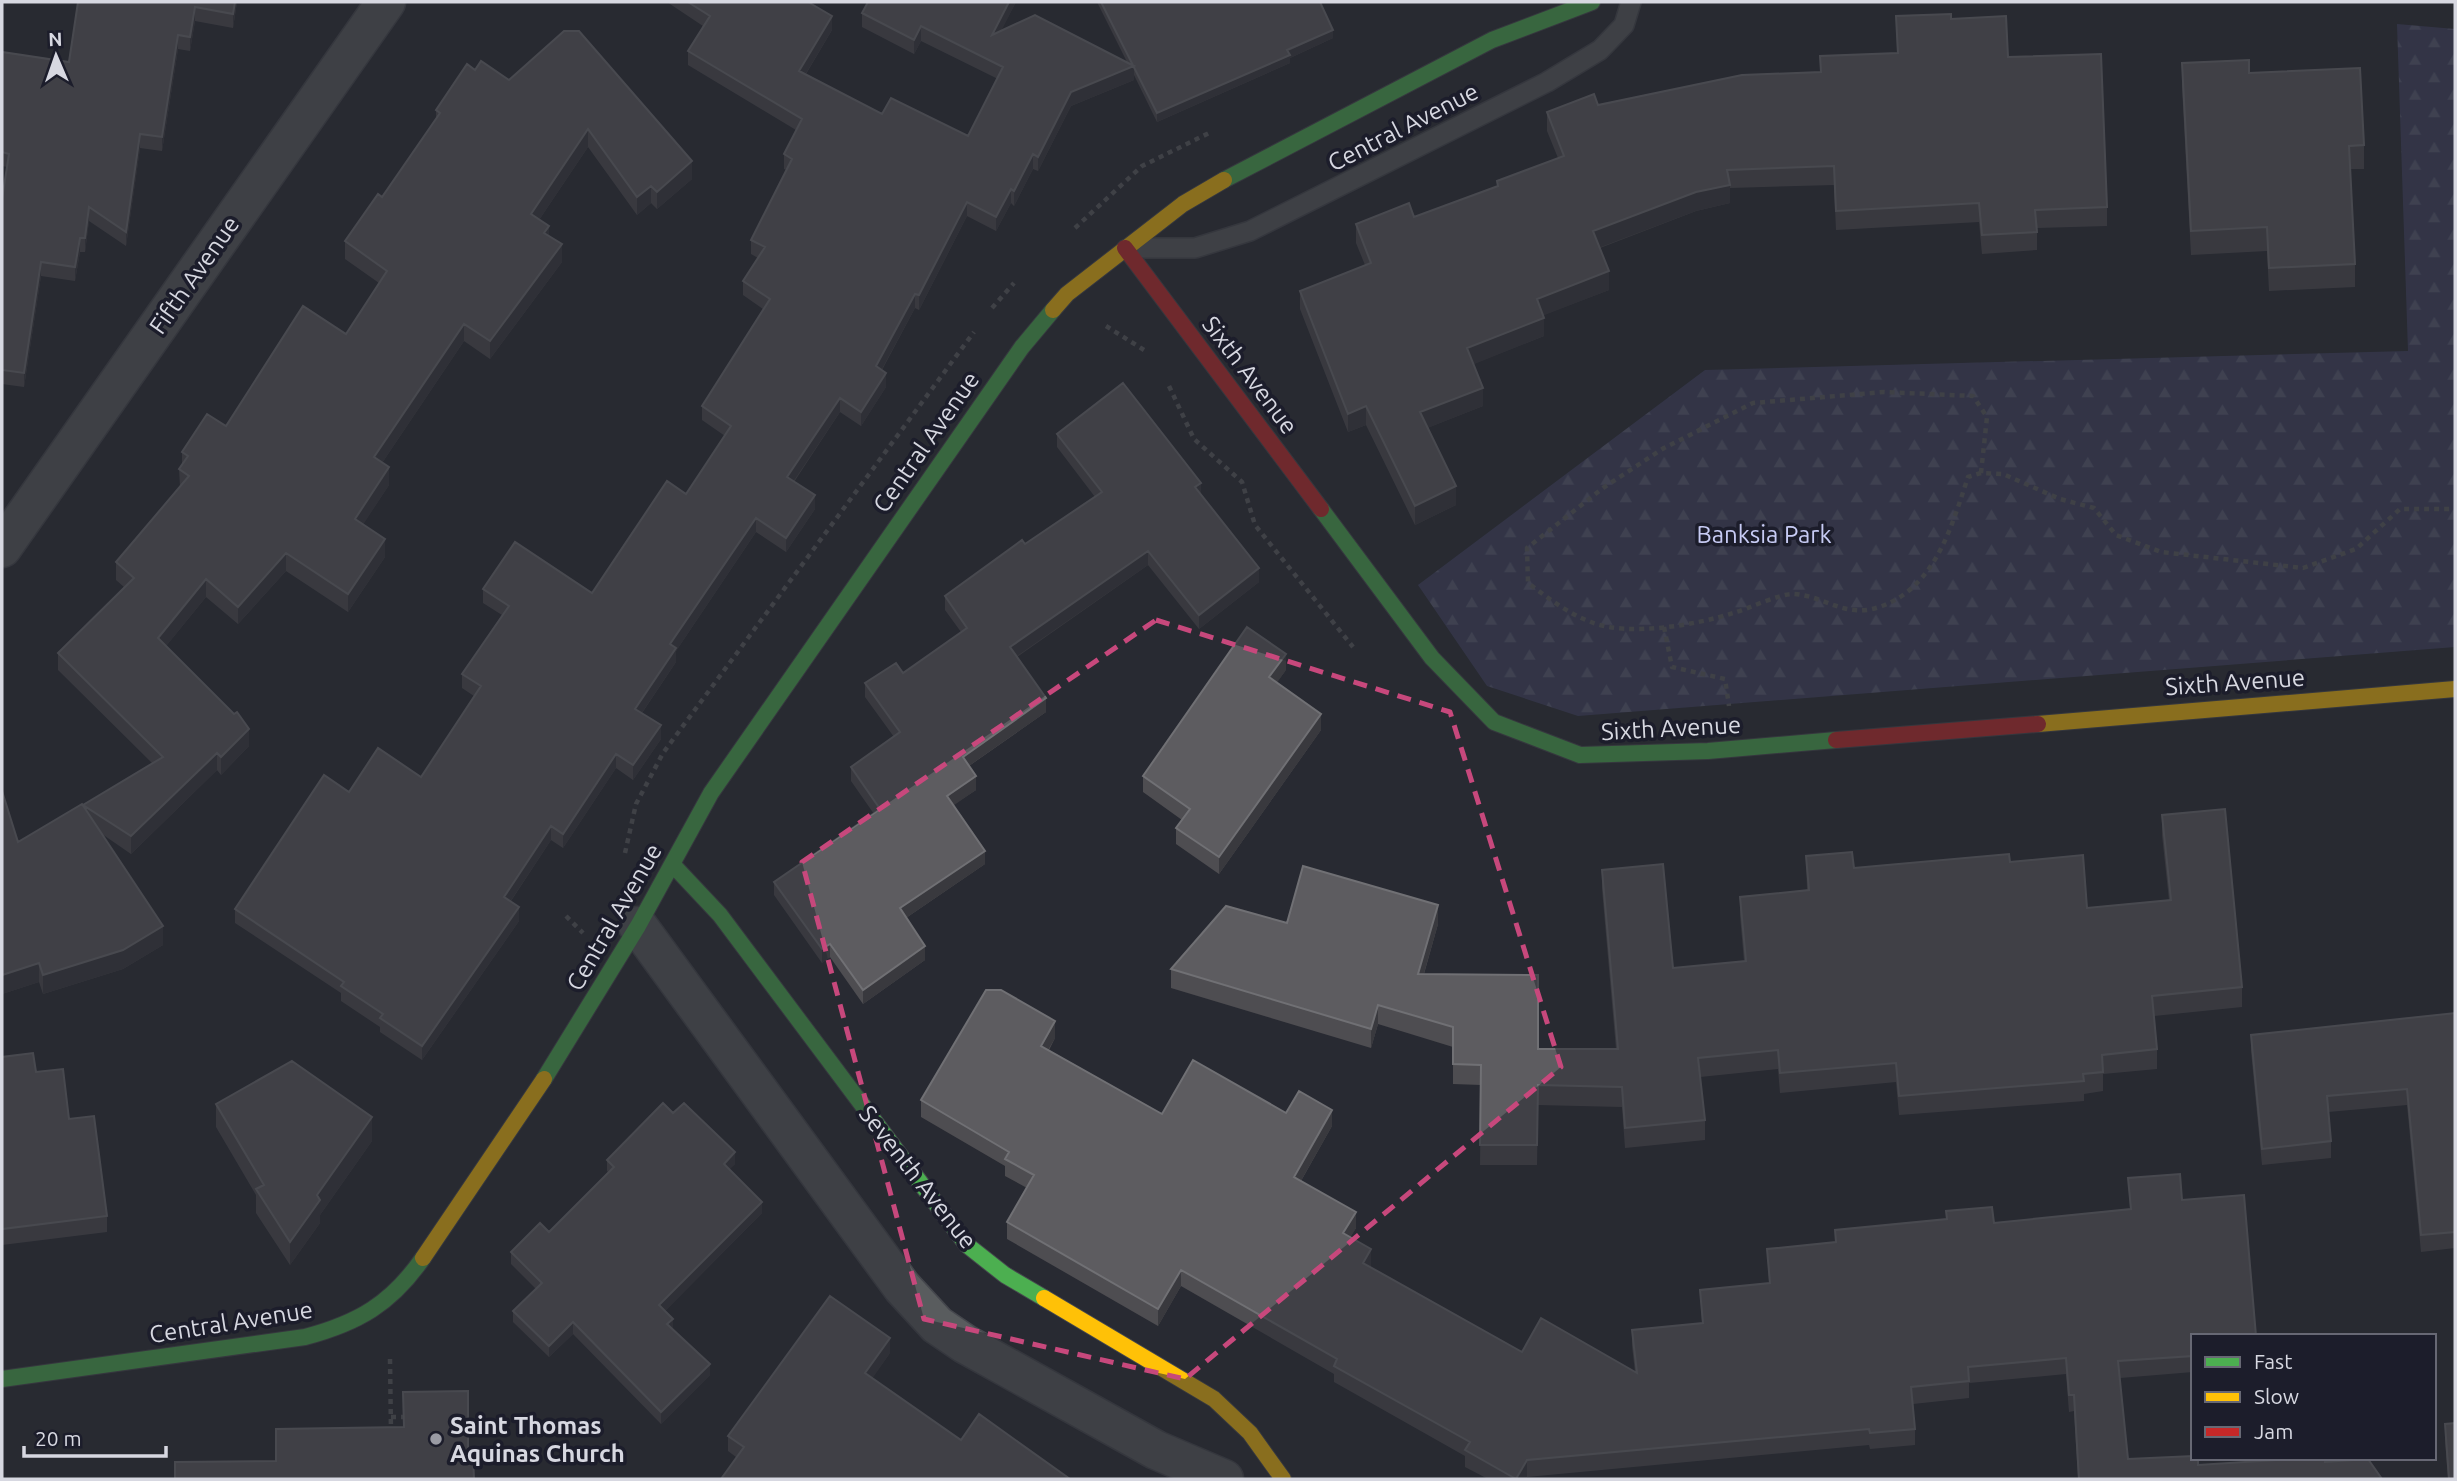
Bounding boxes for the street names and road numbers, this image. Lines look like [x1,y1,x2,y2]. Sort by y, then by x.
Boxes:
street label: Central Avenue [1323,77,1483,177]
street label: Fifth Avenue [144,211,244,339]
street label: Sixth Avenue [1197,311,1303,439]
street label: Central Avenue [868,367,984,517]
street label: Sixth Avenue [2164,664,2306,700]
street label: Sixth Avenue [1600,711,1742,745]
street label: Central Avenue [561,839,667,995]
street label: Seventh Avenue [854,1100,982,1254]
street label: Central Avenue [147,1296,315,1348]

